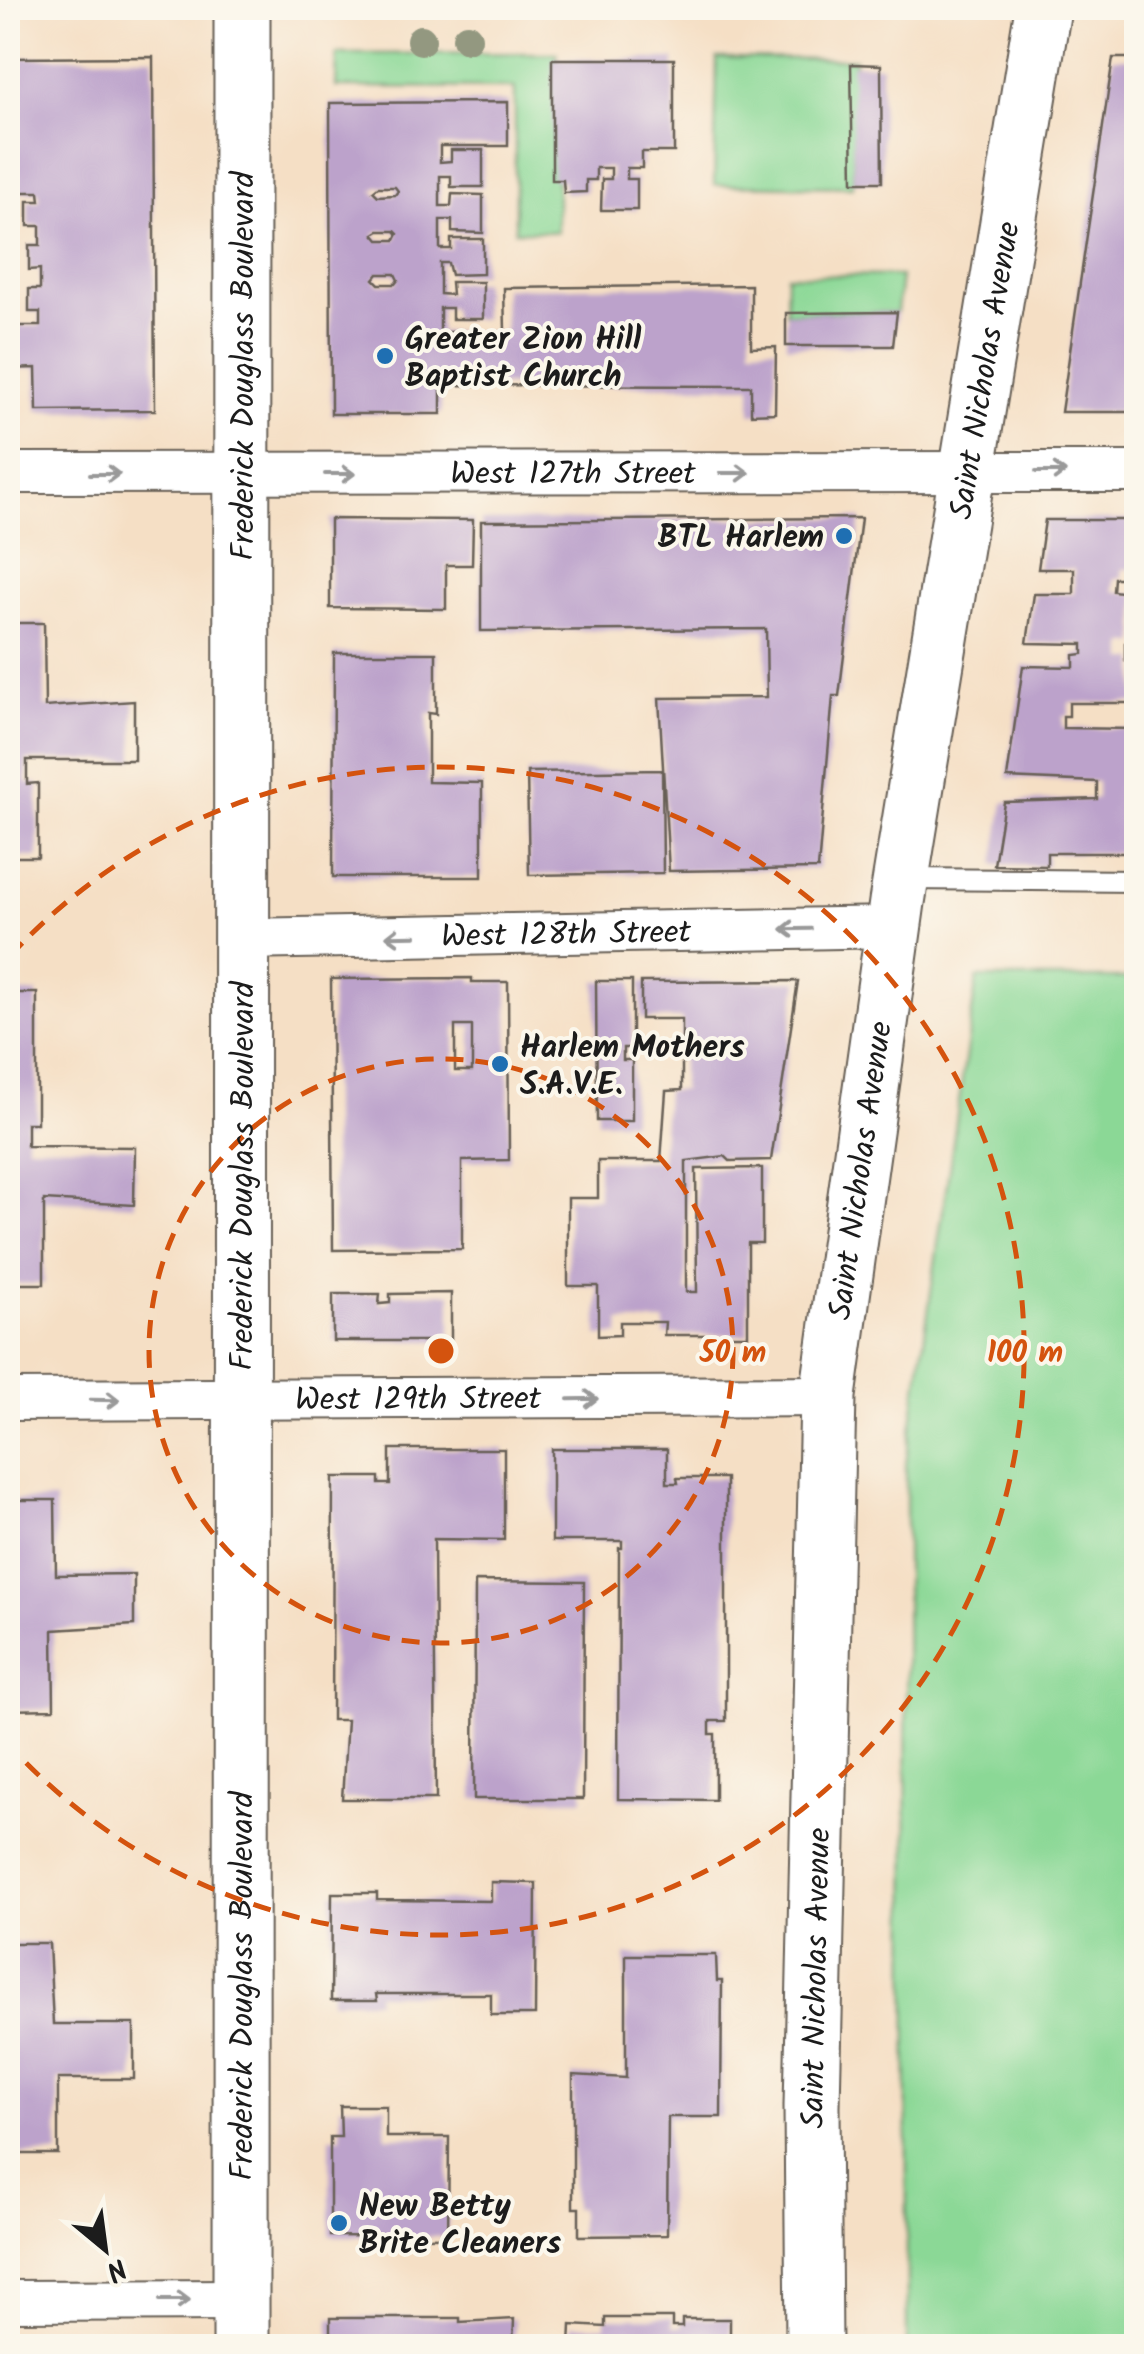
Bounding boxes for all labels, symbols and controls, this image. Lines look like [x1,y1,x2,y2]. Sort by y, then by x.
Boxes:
street label: Frederick Douglass Boulevard [219,171,270,560]
street label: Saint Nicholas Avenue [937,218,1036,523]
place label: Greater Zion Hill Baptist Church [405,315,642,403]
marker: Greater Zion Hill Baptist Church [374,345,396,367]
street label: West 127th Street [450,449,696,501]
one-way arrow [1034,462,1066,482]
one-way arrow [88,464,120,484]
one-way arrow [322,464,355,484]
one-way arrow [718,464,750,482]
place label: BTL Harlem [658,513,824,564]
marker: BTL Harlem [833,525,855,547]
street label: West 128th Street [441,908,692,963]
one-way arrow [781,920,814,938]
one-way arrow [386,926,418,946]
street label: Frederick Douglass Boulevard [218,981,270,1370]
street label: Saint Nicholas Avenue [816,1018,908,1323]
place label: Harlem Mothers S.A.V.E. [520,1023,745,1111]
marker: Harlem Mothers S.A.V.E. [489,1053,511,1075]
text: 50 m [699,1330,766,1378]
text: 100 m [987,1330,1063,1378]
centre of rings [423,1333,459,1369]
street label: West 129th Street [295,1374,542,1427]
one-way arrow [566,1390,598,1408]
one-way arrow [88,1391,120,1410]
street label: Frederick Douglass Boulevard [218,1791,269,2180]
street label: Saint Nicholas Avenue [789,1827,846,2129]
place label: New Betty Brite Cleaners [359,2182,561,2270]
north arrow [55,2199,155,2299]
marker: New Betty Brite Cleaners [328,2212,350,2234]
text: N [97,2245,135,2293]
one-way arrow [158,2290,190,2310]

